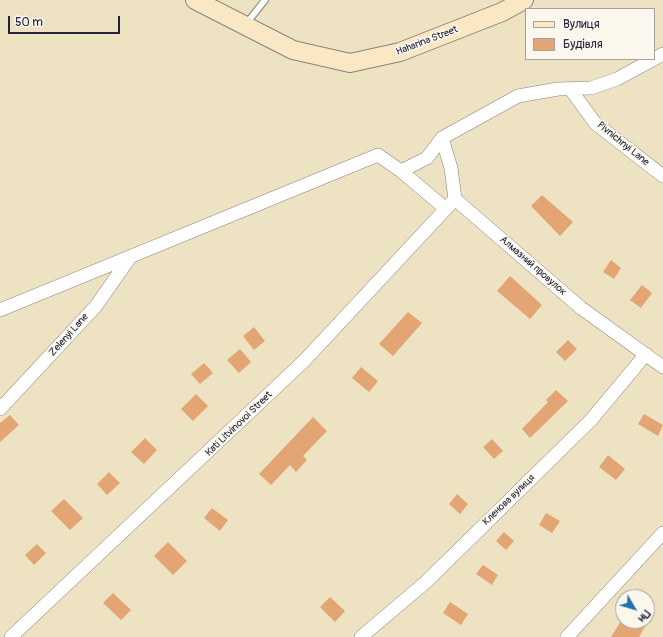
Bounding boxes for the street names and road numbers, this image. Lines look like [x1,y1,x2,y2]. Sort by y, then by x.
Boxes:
street label: Haharina Street [394,24,460,58]
street label: Pivnichnyi Lane [595,119,651,169]
street label: Алмазний провулок [497,234,569,298]
street label: Zelenyi Lane [47,311,91,359]
street label: Kati Litvinovoi Street [203,389,275,459]
street label: Кленова вулиця [480,472,538,528]

